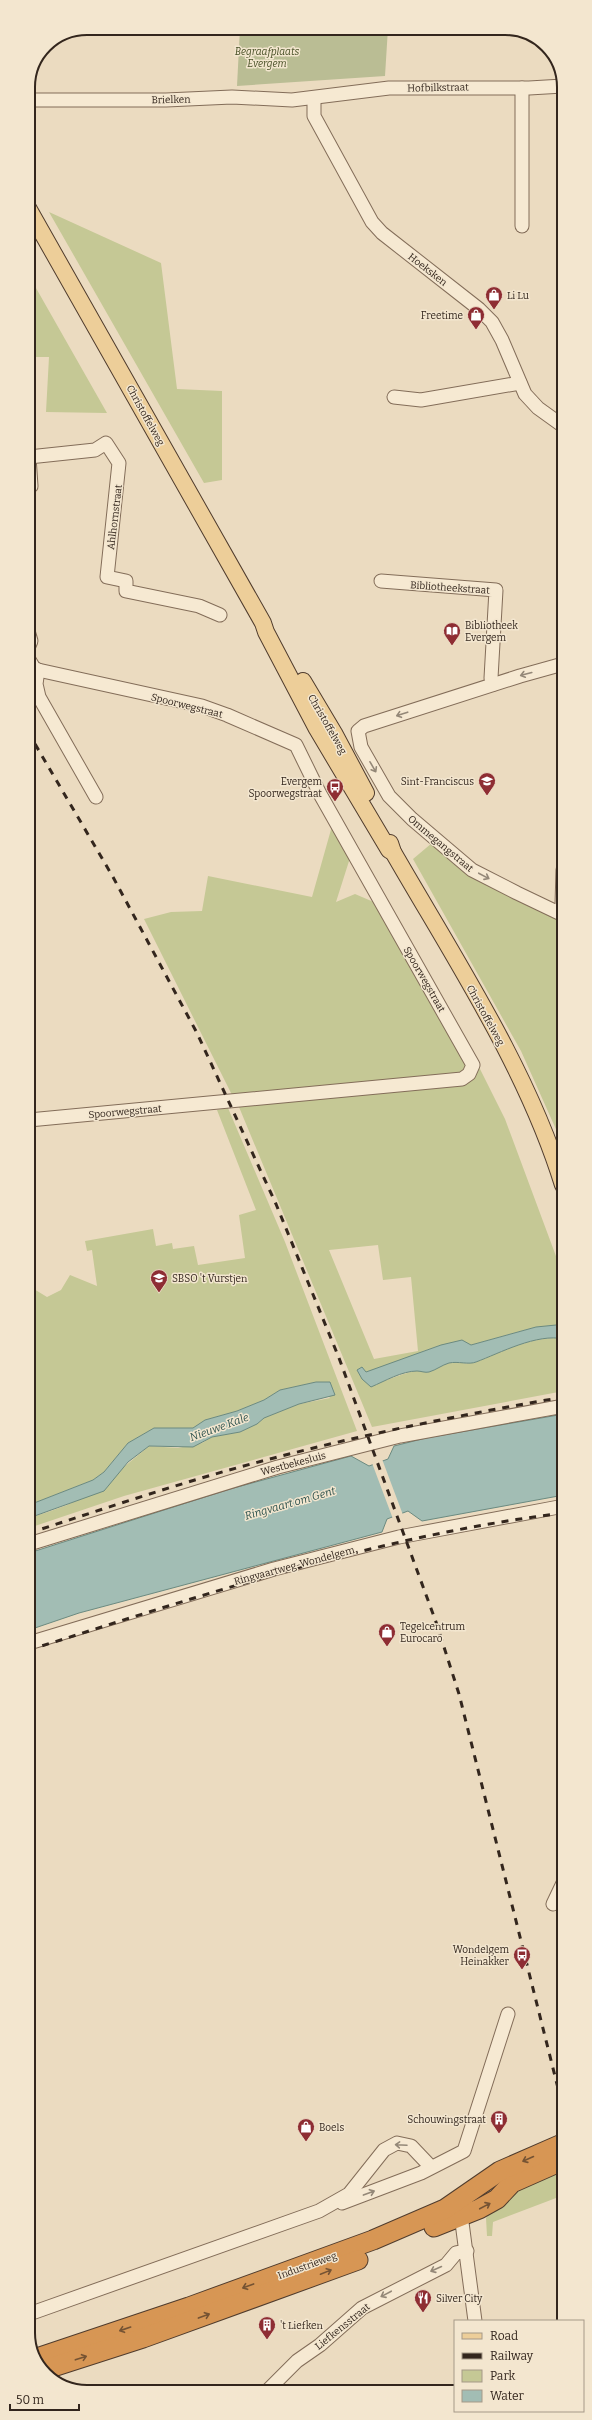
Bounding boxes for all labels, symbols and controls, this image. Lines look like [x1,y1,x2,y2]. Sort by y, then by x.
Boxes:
park label: Begraafplaats Evergem [235,46,299,70]
street label: Hofbilkstraat [407,81,469,95]
street label: Brielken [151,94,191,106]
street label: Hoeksken [405,251,450,289]
shop icon: Li Lu [484,285,504,310]
place label: Li Lu [507,290,529,302]
shop icon: Freetime [466,305,486,330]
place label: Freetime [421,310,463,322]
street label: Christoffelweg [124,383,167,448]
street label: Ahlhornstraat [105,483,125,550]
street label: Bibliotheekstraat [410,579,490,597]
place label: Bibliotheek Evergem [465,620,518,644]
library icon: Bibliotheek Evergem [442,621,462,646]
one-way arrow [519,671,532,679]
street label: Spoorwegstraat [150,691,224,721]
street label: Christoffelweg [305,692,349,757]
one-way arrow [395,711,408,718]
one-way arrow [369,761,377,773]
school or university icon: Sint-Franciscus [477,771,497,796]
place label: Evergem Spoorwegstraat [249,776,322,800]
place label: Sint-Franciscus [401,776,474,788]
bus stop icon: Evergem Spoorwegstraat [325,777,345,802]
street label: Ommegangstraat [405,813,476,875]
one-way arrow [478,873,490,881]
street label: Spoorwegstraat [401,945,448,1015]
street label: Christoffelweg [464,983,507,1048]
street label: Spoorwegstraat [88,1103,163,1121]
school or university icon: SBSO 't Vurstjen [149,1268,169,1293]
place label: SBSO 't Vurstjen [172,1273,248,1285]
water label: Nieuwe Kale [188,1411,251,1444]
street label: Westbekesluis [259,1449,327,1478]
water label: Ringvaart om Gent [243,1484,337,1523]
street label: Ringvaartweg-Wondelgem [233,1544,356,1588]
place label: Tegelcentrum Eurocaro [400,1621,466,1645]
shop icon: Tegelcentrum Eurocaro [377,1622,397,1647]
place label: Wondelgem Heinakker [453,1944,510,1968]
bus stop icon: Wondelgem Heinakker [512,1945,532,1970]
building icon: Schouwingstraat [489,2109,509,2134]
place label: Schouwingstraat [407,2114,486,2126]
shop icon: Boels [296,2117,316,2142]
place label: Boels [319,2122,344,2134]
one-way arrow [395,2141,408,2148]
one-way arrow [522,2156,534,2163]
one-way arrow [363,2189,376,2196]
one-way arrow [479,2201,491,2209]
street label: Industrieweg [276,2250,339,2282]
one-way arrow [430,2266,442,2274]
one-way arrow [320,2267,332,2275]
one-way arrow [242,2283,254,2291]
restaurant icon: Silver City [413,2288,433,2313]
one-way arrow [381,2291,393,2298]
place label: Silver City [436,2293,483,2305]
street label: Liefkensstraat [313,2301,373,2352]
one-way arrow [198,2312,210,2320]
building icon: 't Liefken [257,2315,277,2340]
place label: 't Liefken [280,2320,324,2332]
legend [454,2320,584,2412]
one-way arrow [119,2326,132,2333]
text: Road [490,2329,518,2343]
text: Railway [490,2349,534,2363]
one-way arrow [74,2354,87,2361]
text: Park [490,2369,516,2383]
scale bar [10,2386,79,2412]
text: Water [490,2389,525,2403]
text: 50 m [16,2393,45,2407]

